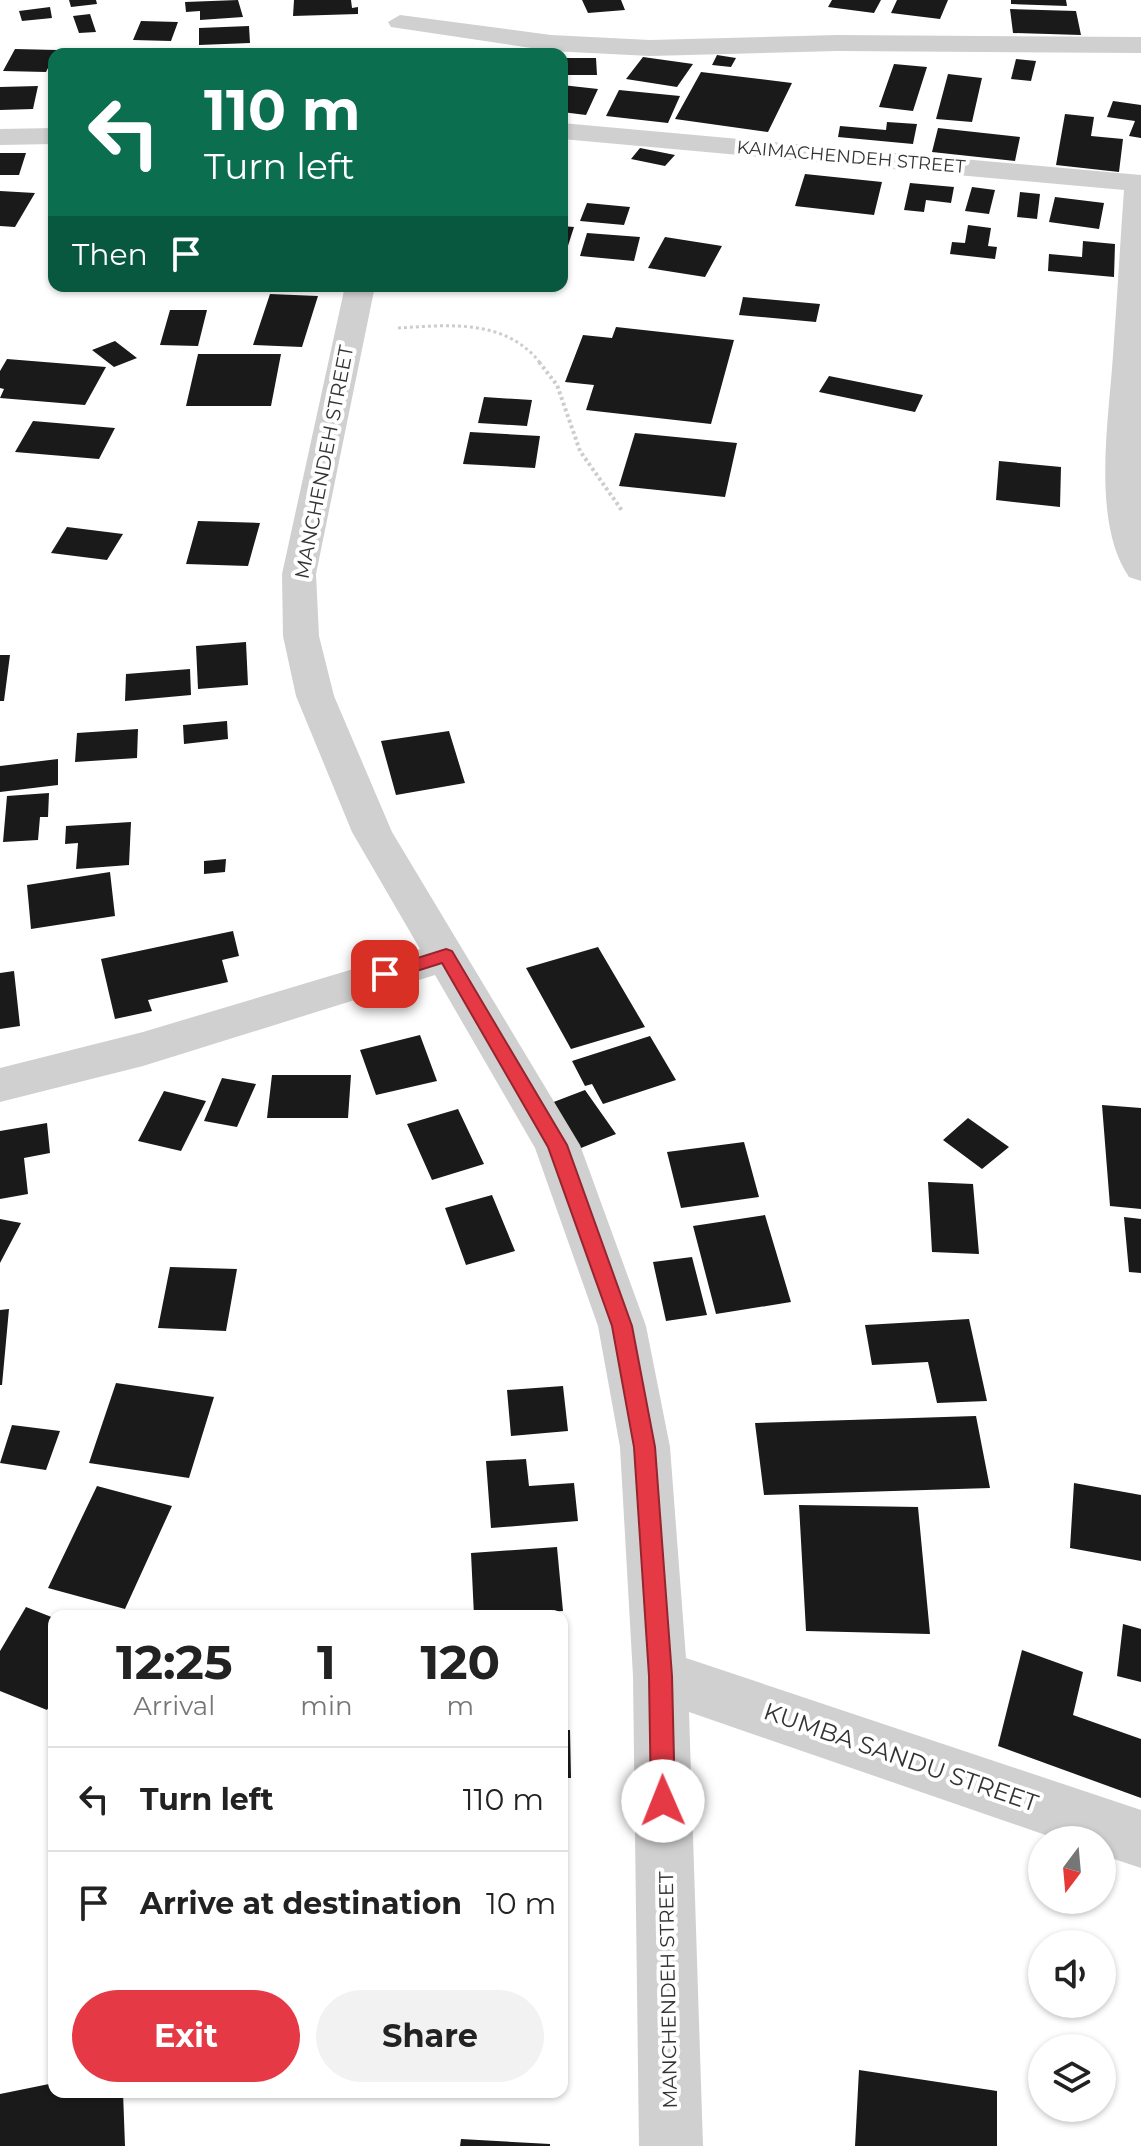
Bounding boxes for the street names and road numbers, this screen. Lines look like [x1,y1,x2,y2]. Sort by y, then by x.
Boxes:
street label: KAIMACHENDEH STREET [736,136,967,178]
street label: MANCHENDEH STREET [290,343,359,581]
street label: KUMBA SANDU STREET [760,1696,1042,1818]
street label: MANCHENDEH STREET [654,1871,682,2109]

